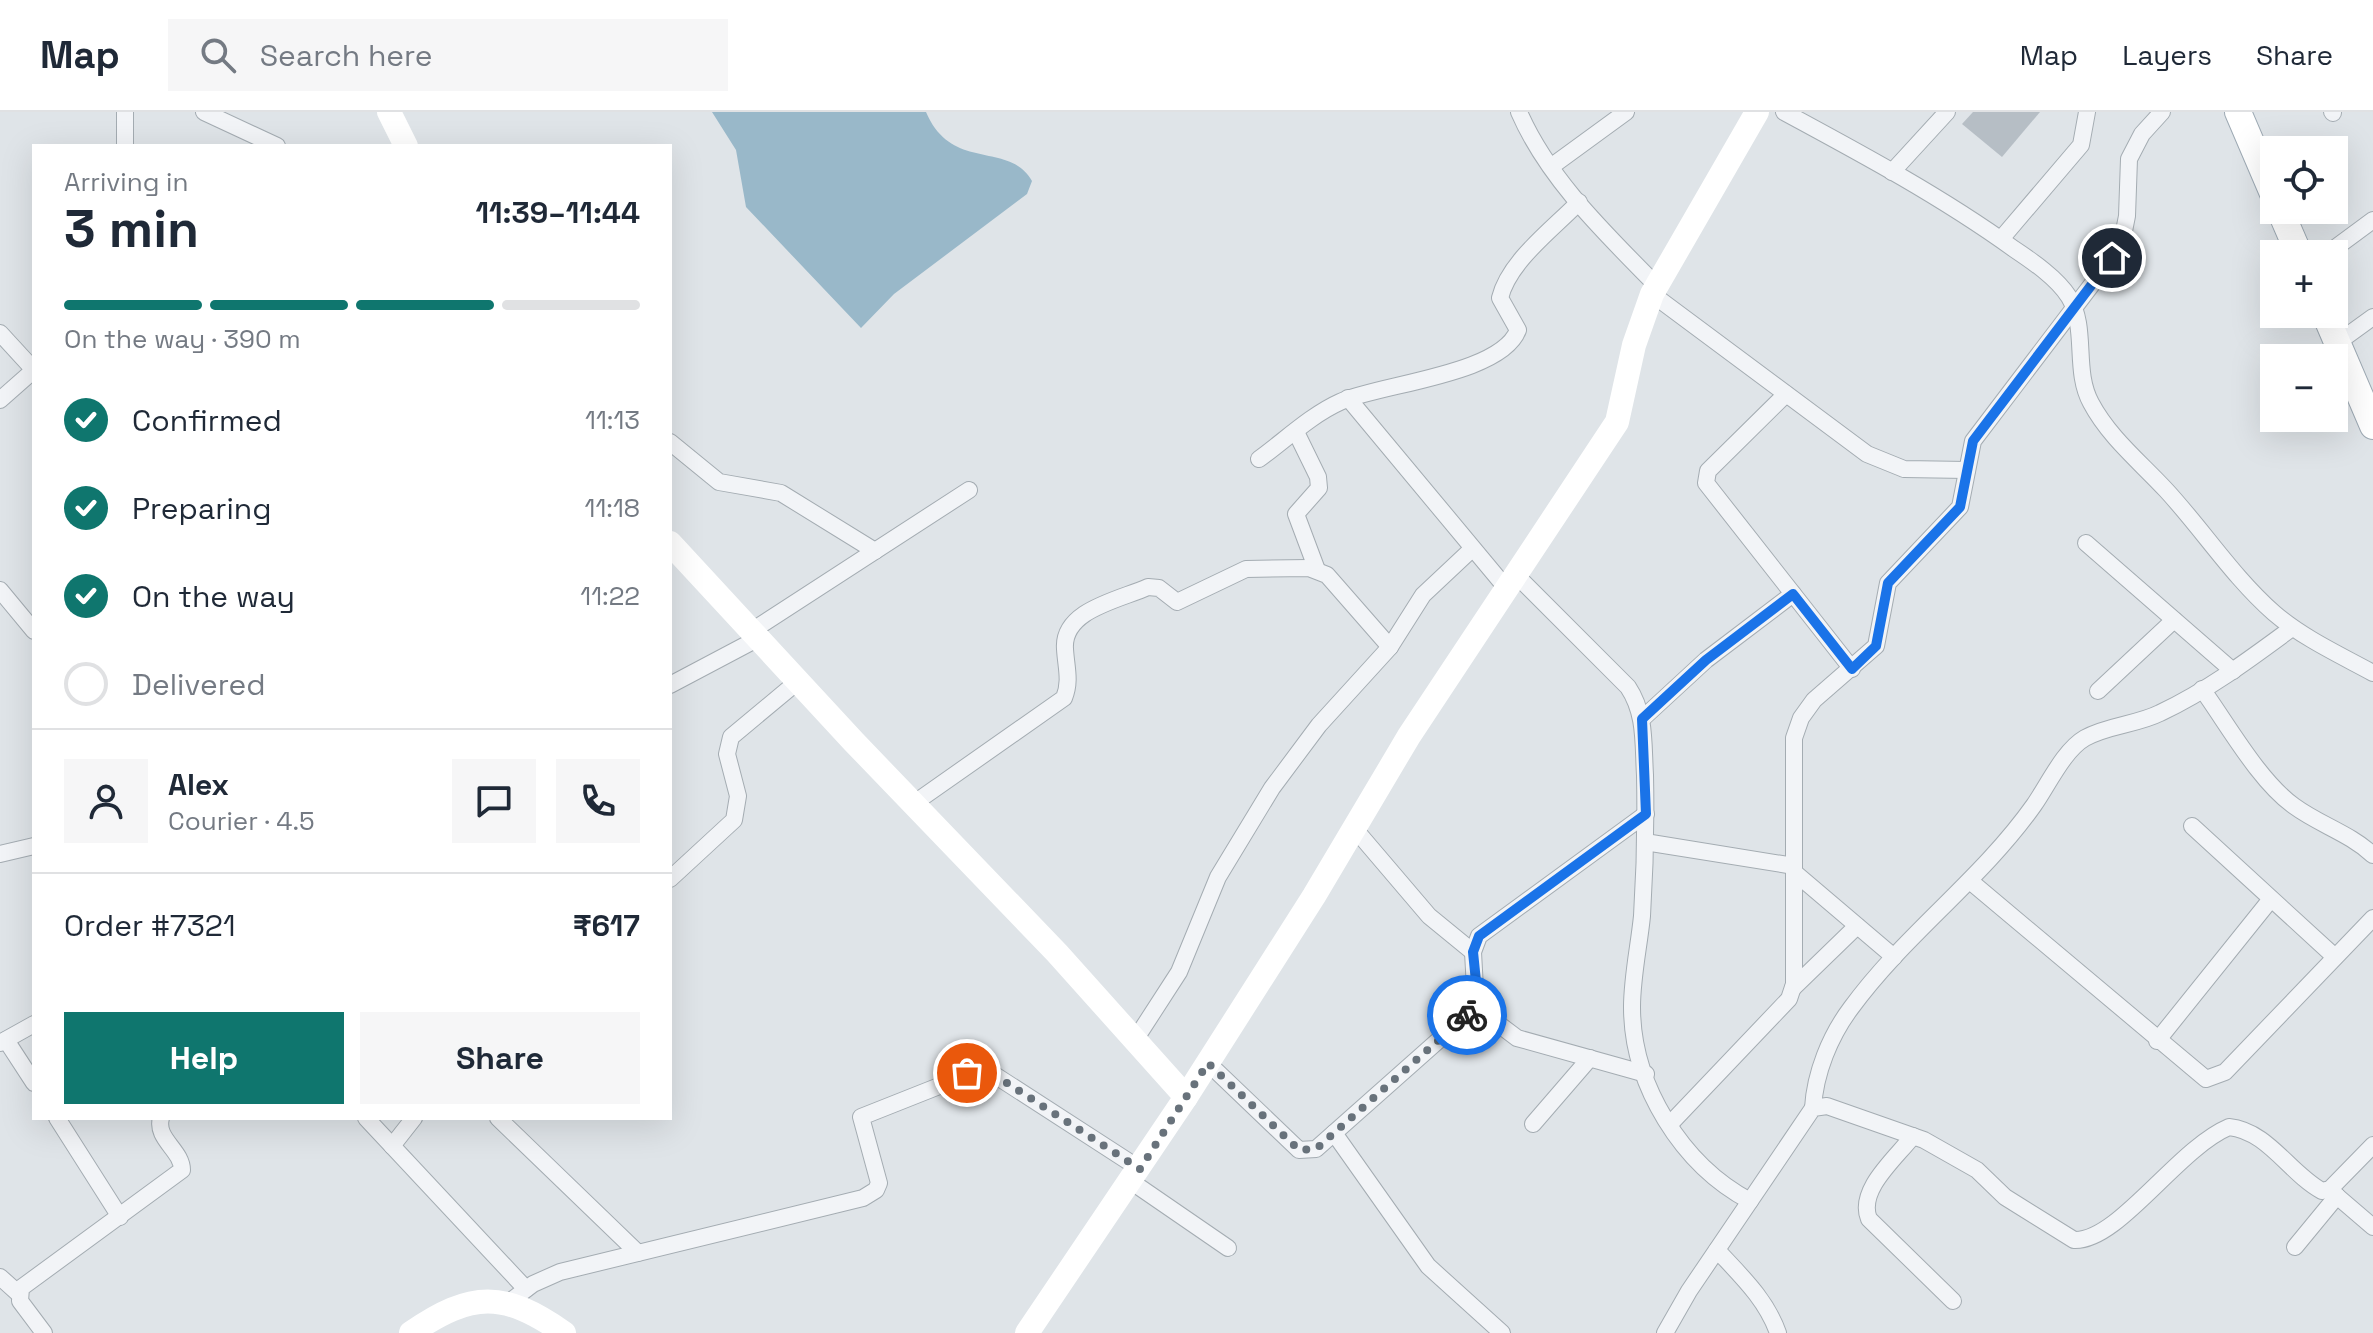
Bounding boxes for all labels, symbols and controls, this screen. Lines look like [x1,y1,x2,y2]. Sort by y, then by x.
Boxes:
search box [168,19,728,91]
text: Map [40,31,120,79]
icon: search [196,33,240,77]
text: Search here [260,36,433,75]
text: Map [2020,37,2078,73]
text: Layers [2122,37,2212,73]
text: Share [2256,37,2333,73]
map controls [2260,136,2348,432]
button: locate [2260,136,2348,224]
text: Arriving in [64,165,188,199]
text: 11:39–11:44 [475,193,640,232]
text: 3 min [64,196,199,262]
pin [2078,224,2146,292]
icon: home [2090,236,2134,280]
button: + [2260,240,2348,328]
text: On the way · 390 m [64,322,301,356]
button: − [2260,344,2348,432]
icon: check [64,398,108,442]
text: Confirmed [132,401,282,440]
text: 11:13 [585,403,640,437]
icon: check [64,486,108,530]
text: Preparing [132,489,271,528]
text: 11:18 [585,491,640,525]
icon: check [64,574,108,618]
text: On the way [132,577,295,616]
text: 11:22 [580,579,640,613]
text: Delivered [132,665,266,704]
button: person [64,759,148,843]
button: chat [452,759,536,843]
button: phone [556,759,640,843]
text: Alex [168,765,229,804]
text: Courier · 4.5 [168,804,315,838]
text: Order #7321 [64,906,235,945]
text: ₹617 [573,906,640,945]
courier [1427,975,1507,1055]
icon: bike [1445,993,1489,1037]
button: Help [64,1012,344,1104]
button: Share [360,1012,640,1104]
pin [933,1039,1001,1107]
icon: bag [945,1051,989,1095]

